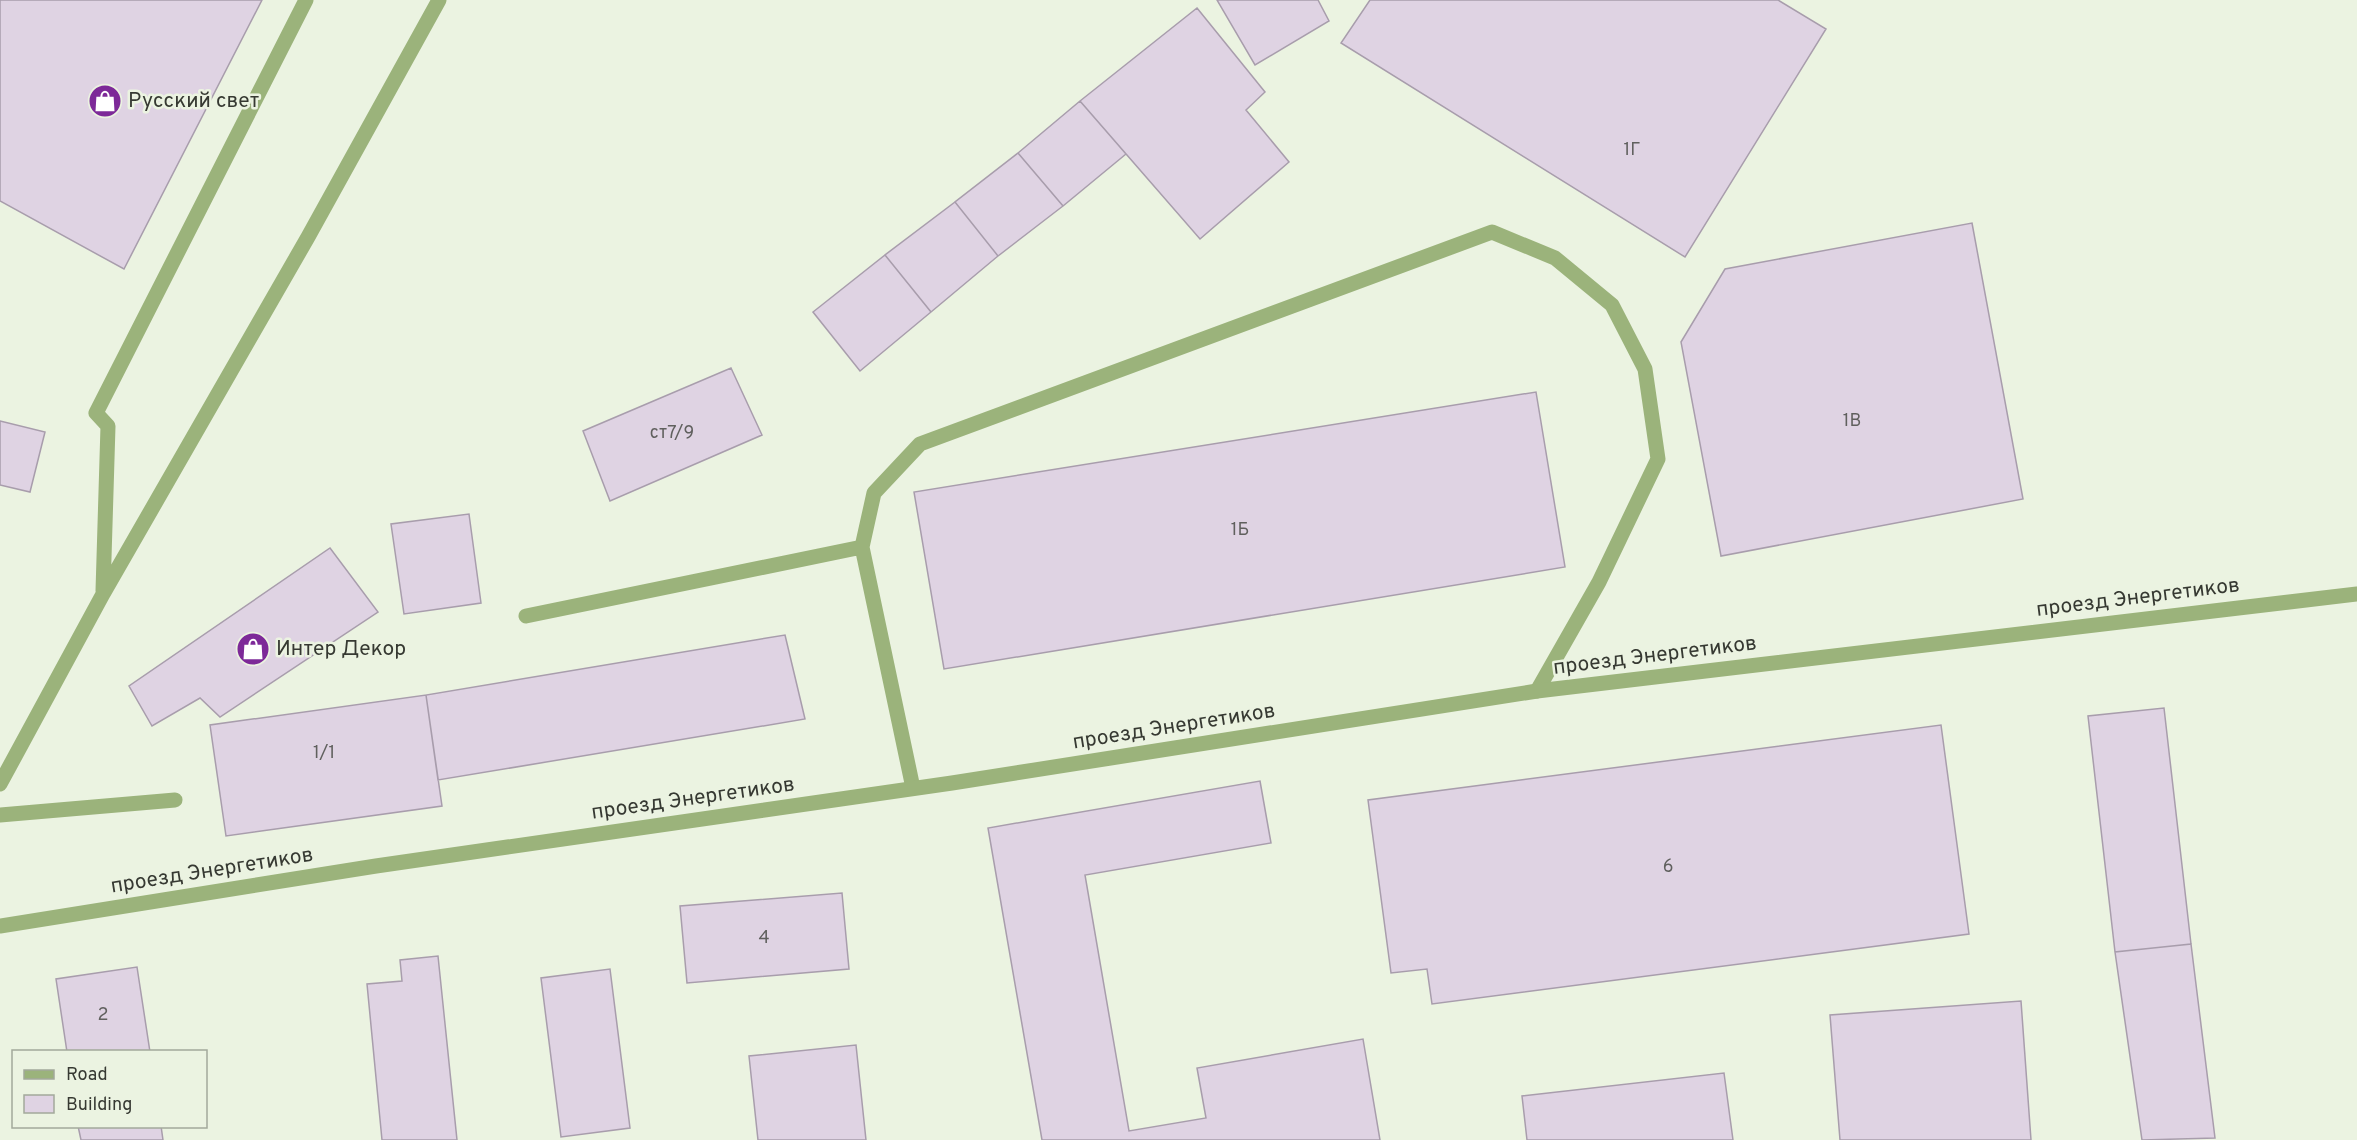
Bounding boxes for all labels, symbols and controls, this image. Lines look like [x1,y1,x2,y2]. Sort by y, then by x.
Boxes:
shop icon: Русский свет [87,83,123,119]
place label: Русский свет [128,88,259,115]
house number: 1Г [1624,139,1640,162]
house number: 1В [1843,410,1861,433]
house number: ст7/9 [650,422,694,445]
house number: 1Б [1231,519,1249,542]
street label: проезд Энергетиков [2035,572,2241,624]
street label: проезд Энергетиков [1552,630,1758,682]
shop icon: Интер Декор [235,631,271,667]
place label: Интер Декор [276,636,406,663]
street label: проезд Энергетиков [1071,698,1277,756]
house number: 1/1 [313,742,335,765]
street label: проезд Энергетиков [590,771,796,827]
street label: проезд Энергетиков [109,842,315,900]
house number: 6 [1663,856,1673,879]
house number: 4 [758,927,770,950]
house number: 2 [97,1004,109,1027]
legend [12,1050,207,1128]
text: Road [66,1064,108,1087]
text: Building [66,1094,132,1117]

